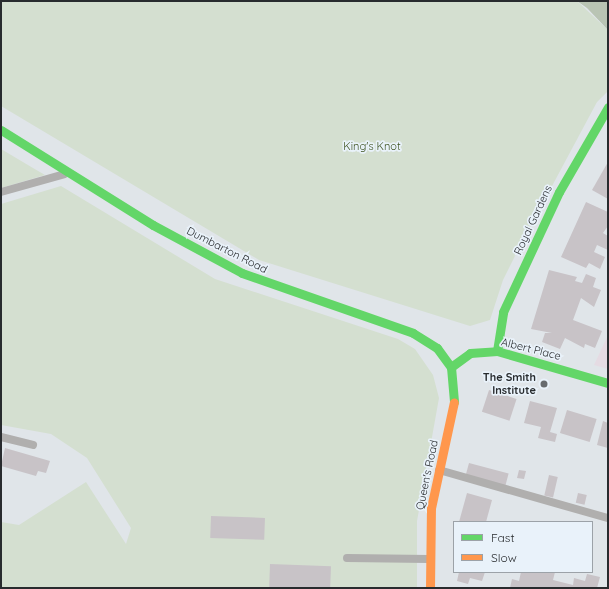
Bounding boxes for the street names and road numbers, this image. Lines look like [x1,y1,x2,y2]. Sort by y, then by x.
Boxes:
street label: Royal Gardens [511,183,555,257]
street label: Dumbarton Road [184,224,270,276]
street label: Albert Place [500,335,562,363]
street label: Queen's Road [413,439,441,511]

